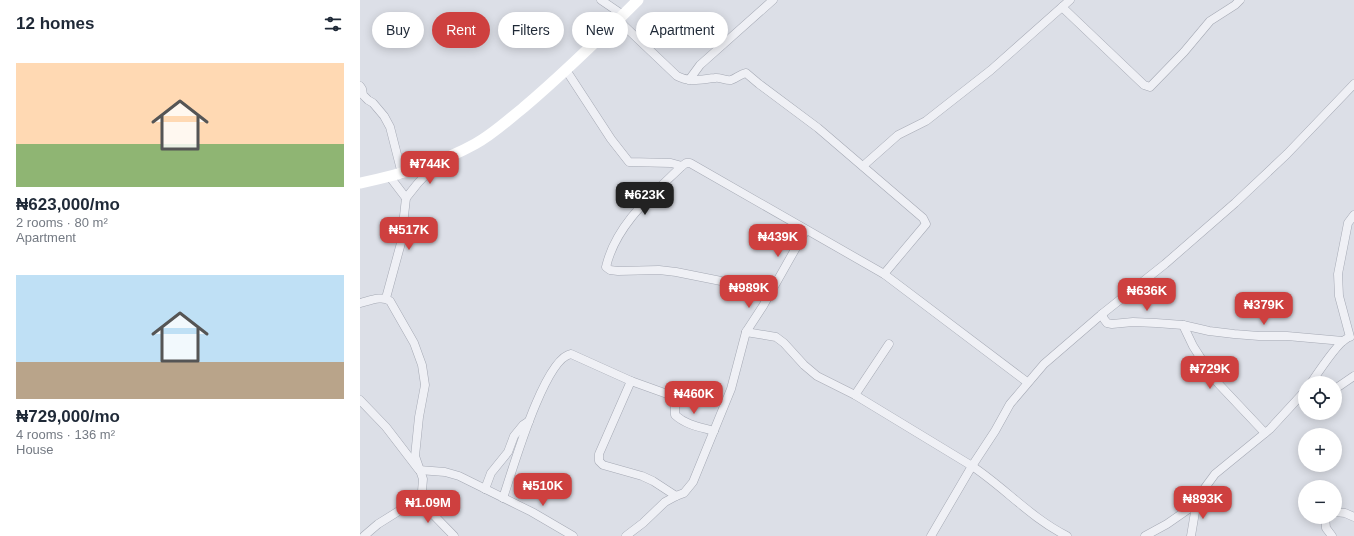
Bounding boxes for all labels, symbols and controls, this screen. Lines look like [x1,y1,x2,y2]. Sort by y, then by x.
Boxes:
chip: Buy [372,12,424,48]
chip: Rent [432,12,490,48]
chip: Filters [498,12,564,48]
chip: New [572,12,628,48]
chip: Apartment [636,12,728,48]
icon: filters [322,13,344,35]
text: 12 homes [16,14,94,33]
icon: home [144,89,216,161]
pin: ₦744K [402,151,458,185]
text: ₦744K [410,156,450,171]
pin: ₦623K [617,182,673,216]
text: ₦623K [625,187,665,202]
text: ₦623,000/mo [16,195,120,214]
text: 2 rooms · 80 m² [16,215,108,230]
pin: ₦517K [381,217,437,251]
text: ₦517K [389,222,429,237]
pin: ₦439K [750,224,806,258]
text: ₦439K [758,229,798,244]
text: Apartment [16,230,76,245]
pin: ₦989K [721,275,777,309]
pin: ₦636K [1119,278,1175,312]
text: ₦989K [729,280,769,295]
text: ₦636K [1127,283,1167,298]
pin: ₦379K [1236,292,1292,326]
text: ₦379K [1244,297,1284,312]
icon: home [144,301,216,373]
pin: ₦729K [1182,356,1238,390]
text: ₦729K [1190,361,1230,376]
map controls [1298,376,1342,524]
button: locate [1298,376,1342,420]
pin: ₦460K [666,381,722,415]
text: ₦460K [674,386,714,401]
text: ₦729,000/mo [16,407,120,426]
text: 4 rooms · 136 m² [16,427,115,442]
button: + [1298,428,1342,472]
text: House [16,442,54,457]
pin: ₦510K [515,473,571,507]
text: ₦510K [523,478,563,493]
button: − [1298,480,1342,524]
pin: ₦893K [1175,486,1231,520]
pin: ₦1.09M [395,490,461,524]
text: ₦893K [1183,491,1223,506]
text: ₦1.09M [405,495,451,510]

